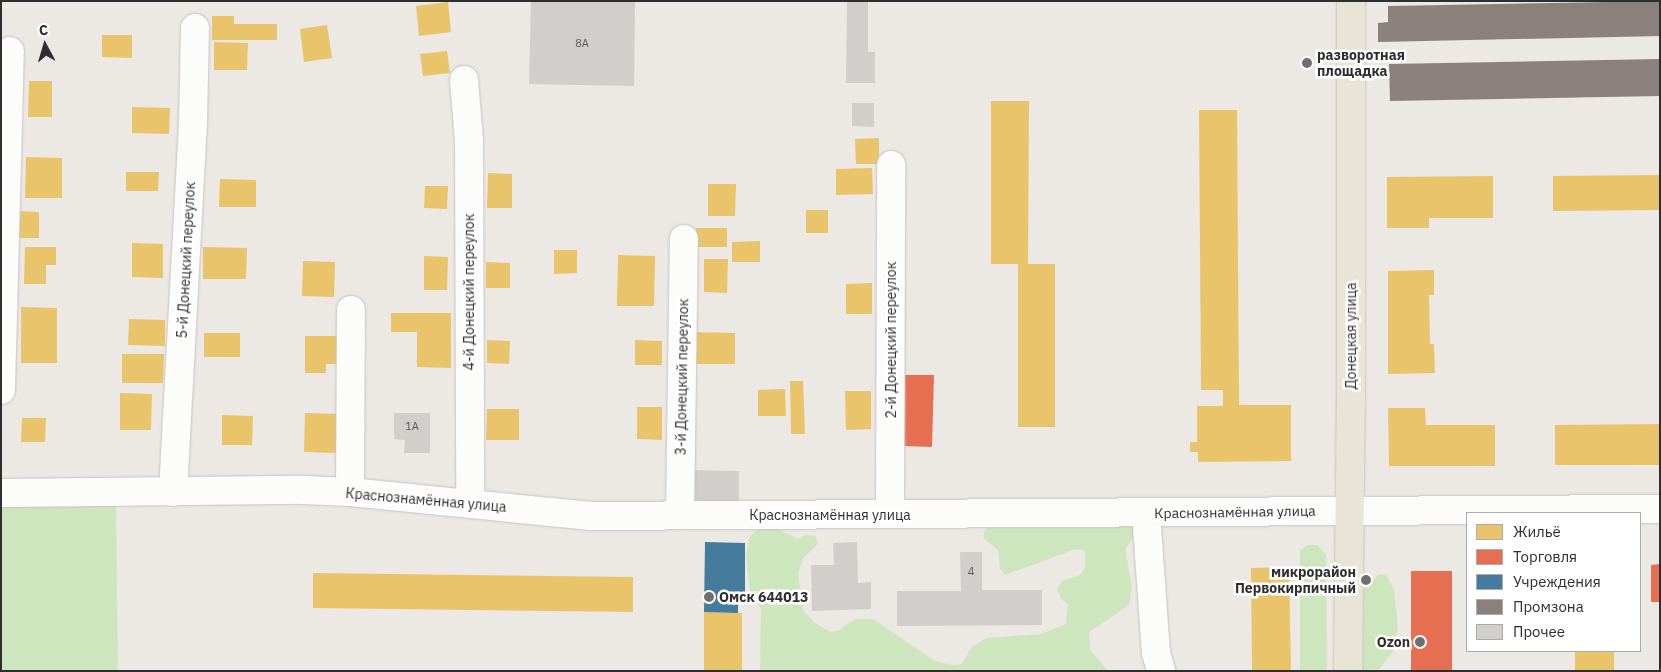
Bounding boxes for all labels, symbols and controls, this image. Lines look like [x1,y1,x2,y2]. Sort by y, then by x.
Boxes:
north arrow [20,20,70,70]
text: С [38,21,49,40]
house number: 8А [575,36,589,50]
place label: разворотная площадка [1317,47,1405,80]
marker: разворотная площадка [1301,57,1313,69]
street label: 5-й Донецкий переулок [174,181,198,339]
street label: 4-й Донецкий переулок [461,214,477,370]
street label: 2-й Донецкий переулок [883,262,899,418]
street label: Донецкая улица [1343,283,1359,389]
street label: 3-й Донецкий переулок [672,298,692,456]
house number: 1А [405,419,419,433]
street label: Краснознамённая улица [345,485,507,515]
street label: Краснознамённая улица [1154,502,1316,522]
street label: Краснознамённая улица [749,507,911,523]
legend [1466,512,1641,652]
text: Жильё [1513,522,1561,541]
text: Торговля [1513,547,1577,566]
house number: 4 [968,564,974,578]
place label: микрорайон Первокирпичный [1235,564,1356,596]
text: Учреждения [1513,572,1601,591]
marker: микрорайон Первокирпичный [1360,574,1372,586]
place label: Омск 644013 [719,589,808,605]
marker: Омск 644013 [703,591,715,603]
text: Промзона [1513,597,1584,616]
text: Прочее [1513,622,1565,641]
place label: Ozon [1377,634,1410,650]
marker: Ozon [1414,636,1426,648]

